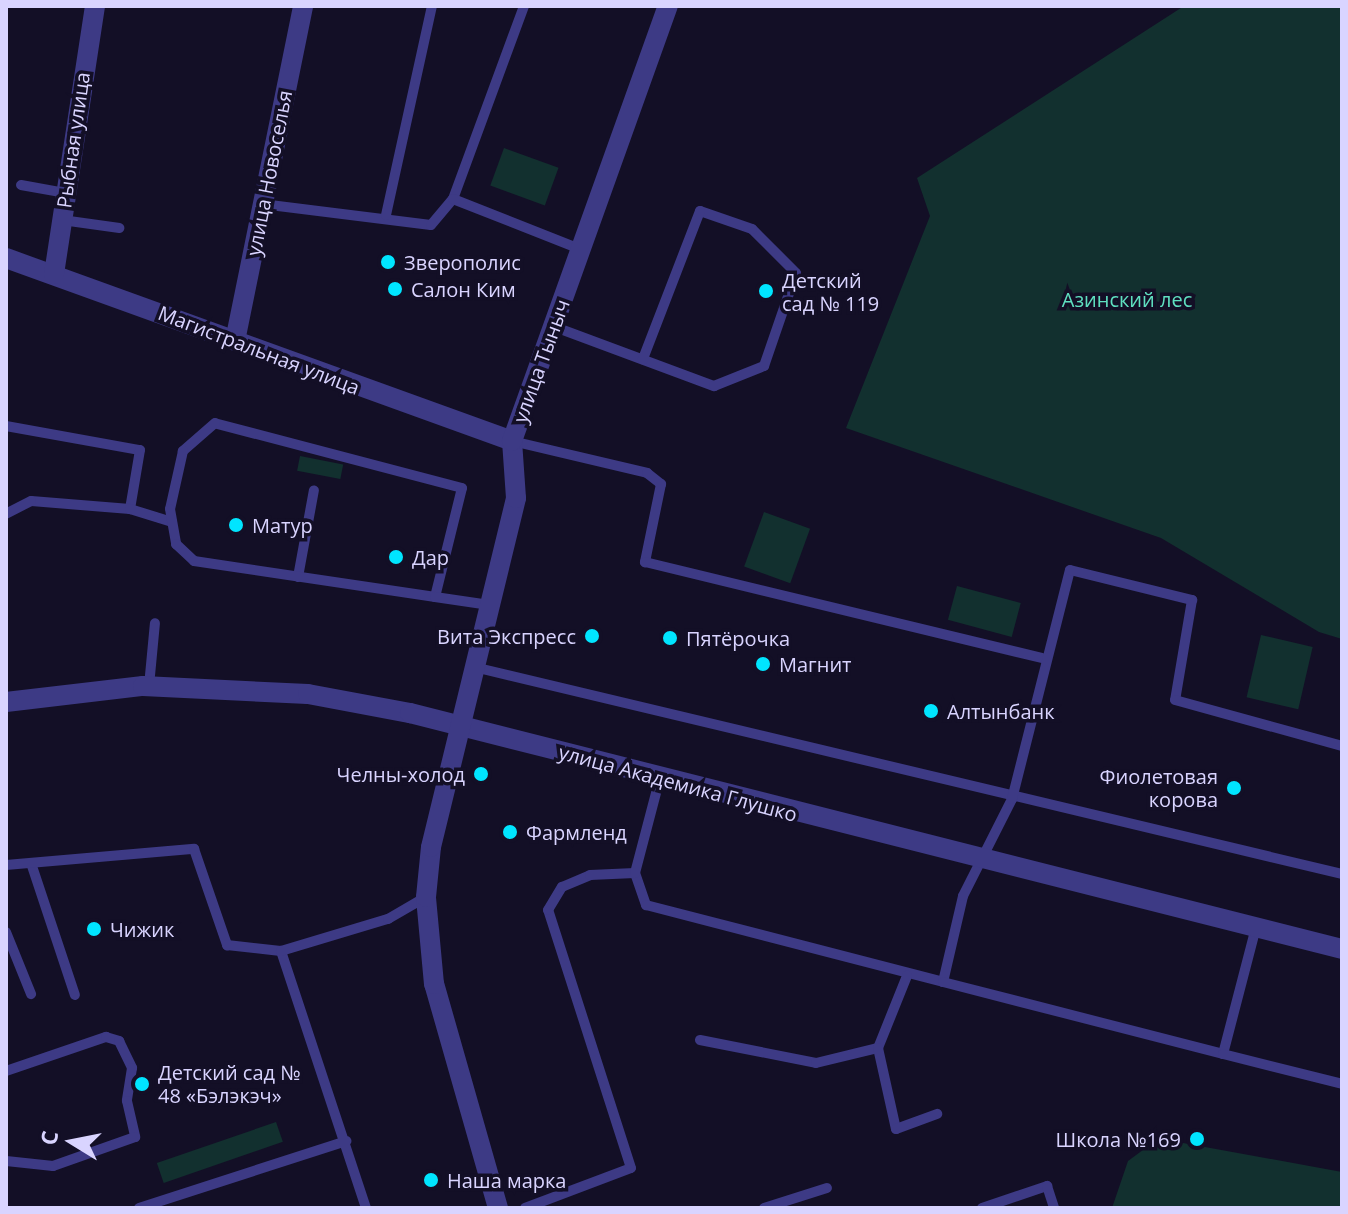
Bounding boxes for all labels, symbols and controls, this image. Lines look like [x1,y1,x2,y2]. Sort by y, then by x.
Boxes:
street label: Рыбная улица [52,70,94,210]
street label: улица Новоселья [241,88,297,258]
place label: Зверополис [404,250,521,274]
marker: Зверополис [379,253,397,271]
place label: Детский сад № 119 [782,268,879,315]
place label: Салон Ким [411,277,516,301]
marker: Салон Ким [386,280,404,298]
marker: Детский сад № 119 [757,282,775,300]
park label: Азинский лес [1062,287,1192,311]
street label: улица Тыныч [508,296,574,426]
street label: Магистральная улица [155,300,363,400]
place label: Матур [252,513,313,537]
marker: Матур [227,516,245,534]
place label: Дар [412,545,449,569]
marker: Дар [387,548,405,566]
place label: Вита Экспресс [437,624,576,648]
place label: Пятёрочка [686,626,790,650]
marker: Вита Экспресс [583,627,601,645]
marker: Пятёрочка [661,629,679,647]
place label: Магнит [779,652,852,676]
marker: Магнит [754,655,772,673]
place label: Алтынбанк [947,699,1055,723]
marker: Алтынбанк [922,702,940,720]
street label: улица Академика Глушко [556,740,800,826]
place label: Челны-холод [337,762,465,786]
place label: Фиолетовая корова [1100,764,1218,811]
marker: Челны-холод [472,765,490,783]
marker: Фиолетовая корова [1225,779,1243,797]
place label: Фармленд [526,820,627,844]
marker: Фармленд [501,823,519,841]
place label: Чижик [110,917,174,941]
marker: Чижик [85,920,103,938]
place label: Детский сад № 48 «Бэлэкэч» [158,1060,301,1107]
marker: Детский сад № 48 «Бэлэкэч» [133,1075,151,1093]
north arrow [32,1102,112,1182]
place label: Школа №169 [1056,1127,1181,1151]
text: С [32,1128,64,1147]
marker: Школа №169 [1188,1130,1206,1148]
place label: Наша марка [447,1168,566,1192]
marker: Наша марка [422,1171,440,1189]

